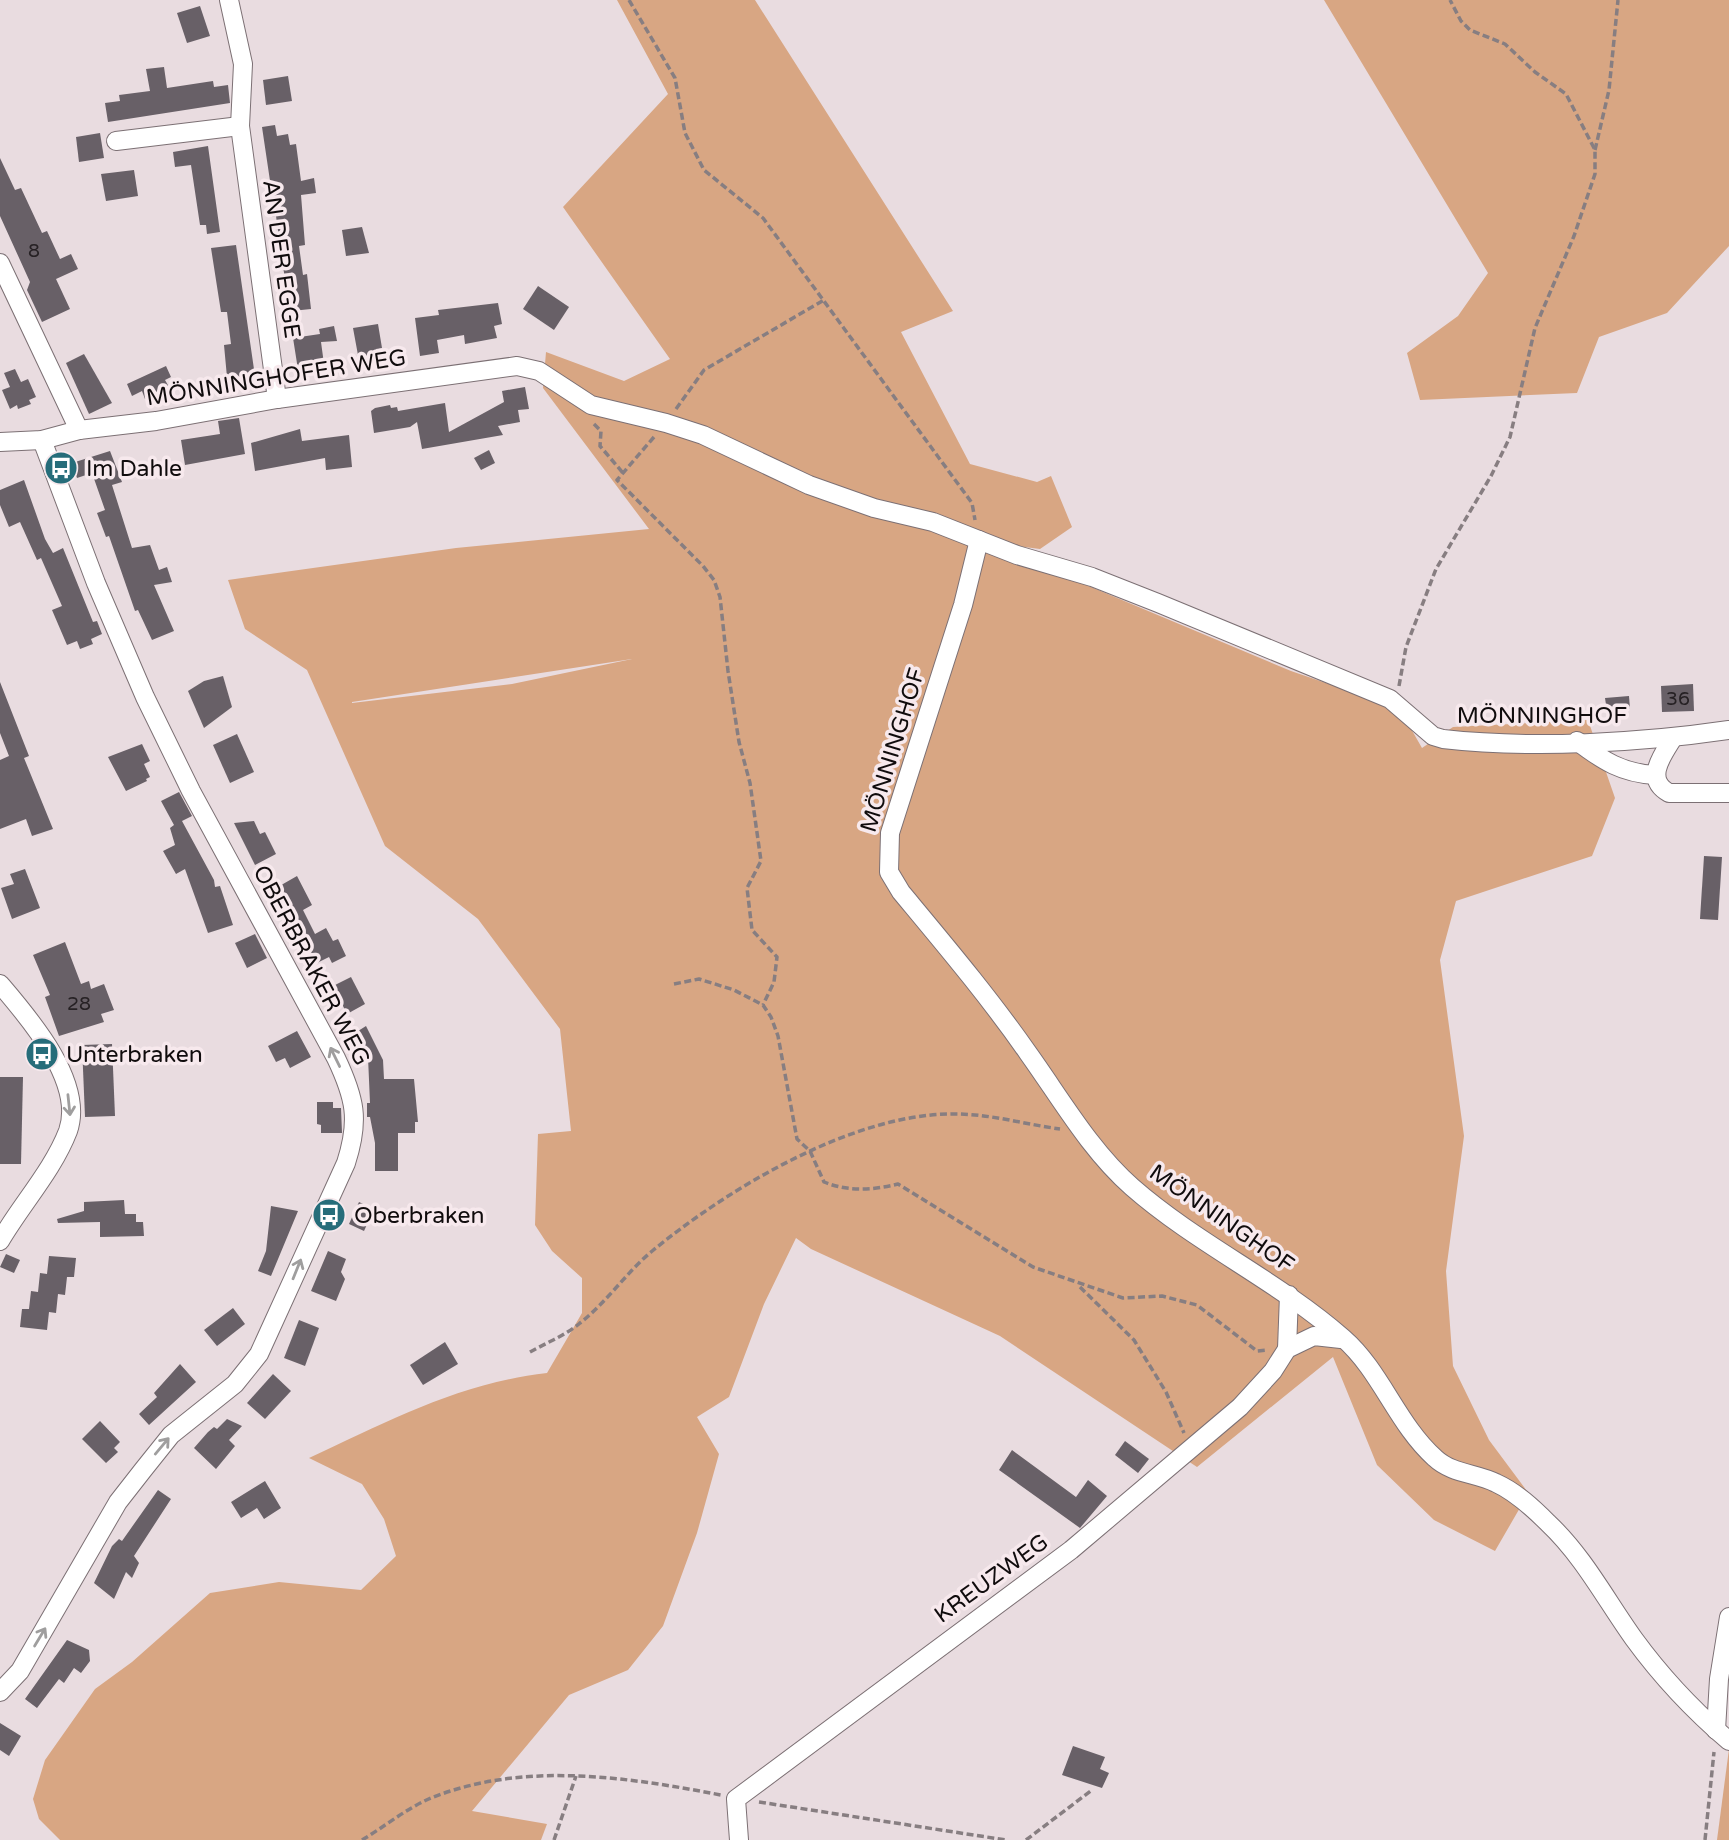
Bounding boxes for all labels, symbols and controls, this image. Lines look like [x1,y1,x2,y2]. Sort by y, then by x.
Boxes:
street label: AN DER EGGE [256,178,306,340]
house number: 8 [28,240,40,262]
street label: MÖNNINGHOFER WEG [144,344,408,412]
bus stop icon: Im Dahle [42,449,80,487]
place label: Im Dahle [86,455,182,483]
street label: MÖNNINGHOF [855,665,931,836]
house number: 36 [1666,688,1690,710]
street label: MÖNNINGHOF [1457,702,1627,730]
street label: OBERBRAKER WEG [246,861,376,1070]
house number: 28 [67,993,91,1015]
bus stop icon: Unterbraken [23,1035,61,1073]
place label: Unterbraken [66,1041,203,1069]
one-way arrow [328,1047,342,1068]
one-way arrow [63,1093,76,1116]
street label: MÖNNINGHOF [1144,1159,1299,1279]
bus stop icon: Oberbraken [310,1196,348,1234]
place label: Oberbraken [354,1202,484,1230]
one-way arrow [291,1258,304,1280]
one-way arrow [154,1438,170,1456]
street label: KREUZWEG [929,1528,1054,1629]
one-way arrow [33,1628,47,1648]

